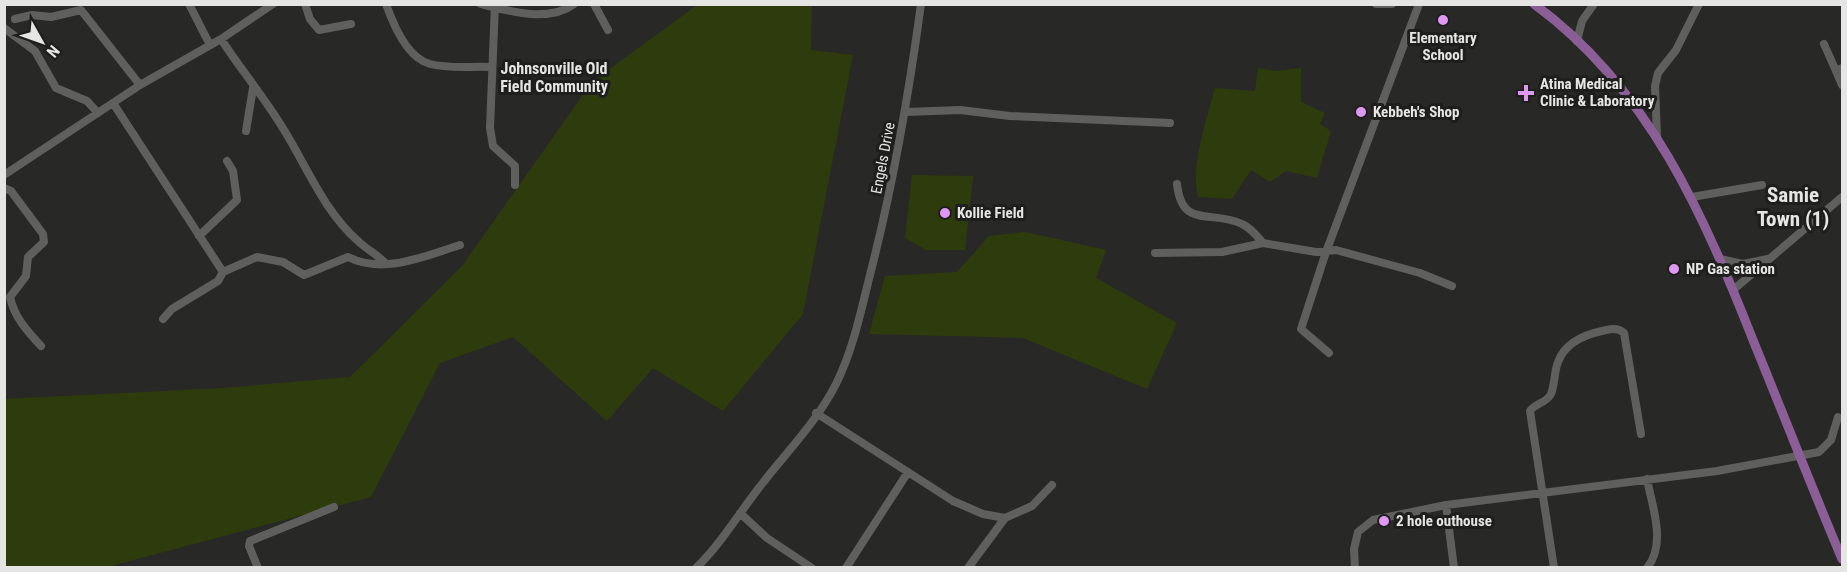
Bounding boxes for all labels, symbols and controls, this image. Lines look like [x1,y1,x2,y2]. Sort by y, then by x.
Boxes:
north arrow [12,12,72,72]
marker: Elementary School [1436,13,1450,27]
place label: Elementary School [1409,29,1477,64]
text: N [43,41,64,61]
district label: Johnsonville Old Field Community [500,59,608,96]
place label: Atina Medical Clinic & Laboratory [1540,75,1655,110]
marker: Atina Medical Clinic & Laboratory [1517,84,1535,102]
place label: Kebbeh's Shop [1373,103,1460,121]
marker: Kebbeh's Shop [1354,105,1368,119]
street label: Engels Drive [867,121,899,195]
district label: Samie Town (1) [1757,183,1829,231]
place label: Kollie Field [957,204,1024,222]
marker: Kollie Field [938,206,952,220]
place label: NP Gas station [1686,260,1775,278]
marker: NP Gas station [1667,262,1681,276]
place label: 2 hole outhouse [1396,512,1492,530]
marker: 2 hole outhouse [1377,514,1391,528]

